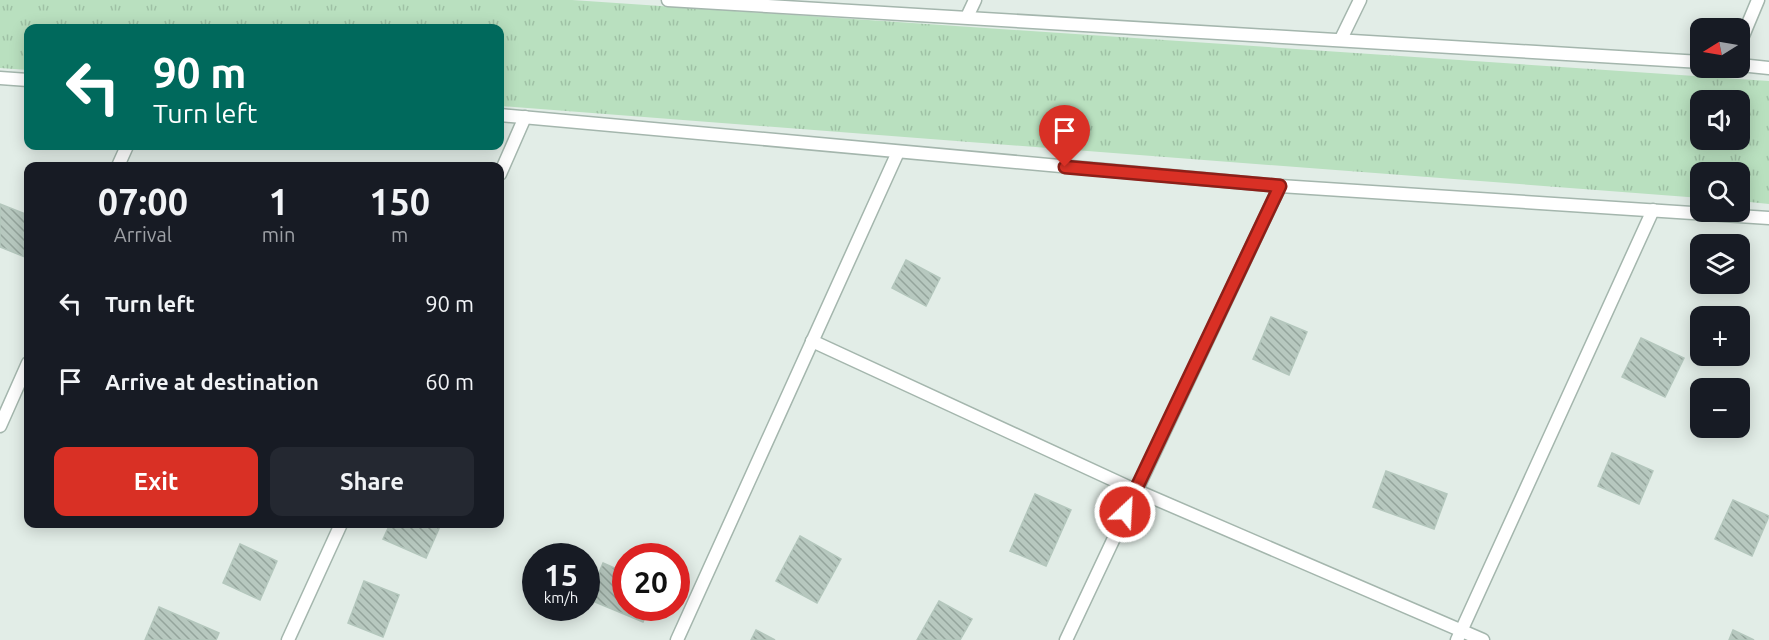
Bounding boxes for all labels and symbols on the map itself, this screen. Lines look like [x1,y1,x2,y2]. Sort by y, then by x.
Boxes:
north arrow [1690,18,1750,78]
pin [1039,105,1090,167]
position arrow [1093,480,1157,544]
speed limit sign: 20 [612,543,690,621]

